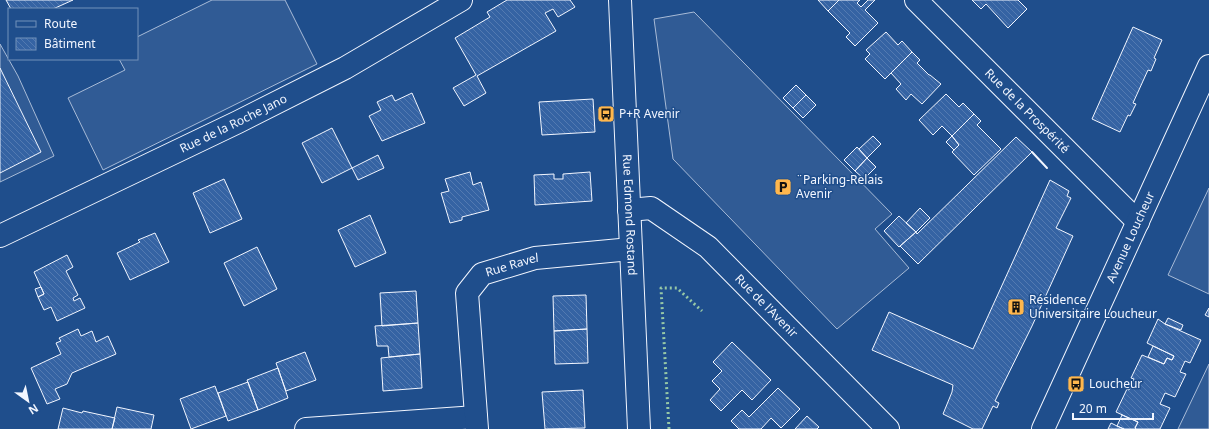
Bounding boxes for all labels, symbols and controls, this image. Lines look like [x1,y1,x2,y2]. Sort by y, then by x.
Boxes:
legend [8,8,138,60]
text: Route [44,15,77,32]
text: Bâtiment [44,35,96,52]
street label: Rue de la Prospérité [981,65,1074,157]
street label: Rue de la Roche Jano [177,90,290,157]
bus stop icon: P+R Avenir [596,104,616,124]
place label: P+R Avenir [619,105,680,122]
street label: Rue Edmond Rostand [619,154,641,276]
place label: ¨Parking-Relais Avenir [796,171,883,202]
parking icon: ¨Parking-Relais Avenir [773,177,793,197]
street label: Avenue Loucheur [1102,188,1159,285]
street label: Rue Ravel [483,249,539,281]
street label: Rue de l'Avenir [731,270,802,341]
place label: Résidence Universitaire Loucheur [1029,291,1157,322]
building icon: Résidence Universitaire Loucheur [1006,297,1026,317]
bus stop icon: Loucheur [1066,374,1086,394]
place label: Loucheur [1089,375,1142,392]
north arrow [8,381,48,421]
scale bar [1073,395,1153,421]
text: 20 m [1079,400,1107,417]
text: N [26,401,42,419]

